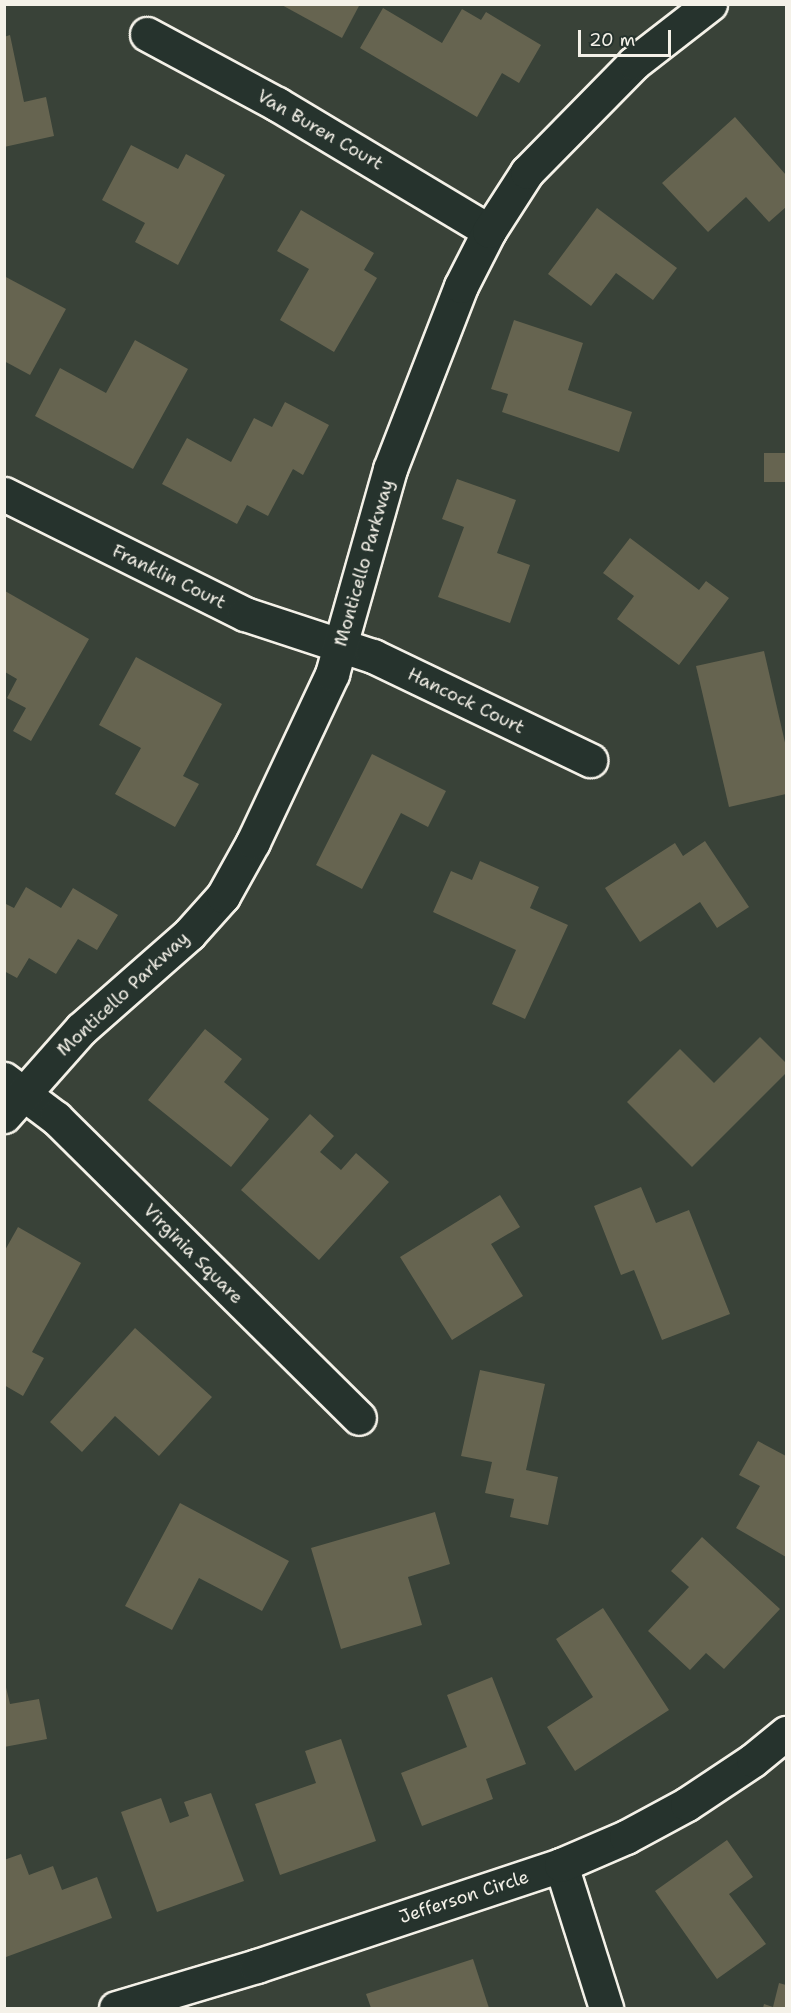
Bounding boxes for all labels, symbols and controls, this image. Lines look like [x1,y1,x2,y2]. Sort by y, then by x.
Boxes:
scale bar [581,18,674,56]
text: 20 m [589,28,635,52]
street label: Van Buren Court [253,85,387,175]
street label: Monticello Parkway [330,477,398,649]
street label: Franklin Court [109,540,229,614]
street label: Hancock Court [404,663,528,739]
street label: Monticello Parkway [53,927,193,1061]
street label: Virginia Square [139,1200,247,1308]
street label: Jefferson Circle [396,1866,532,1928]

